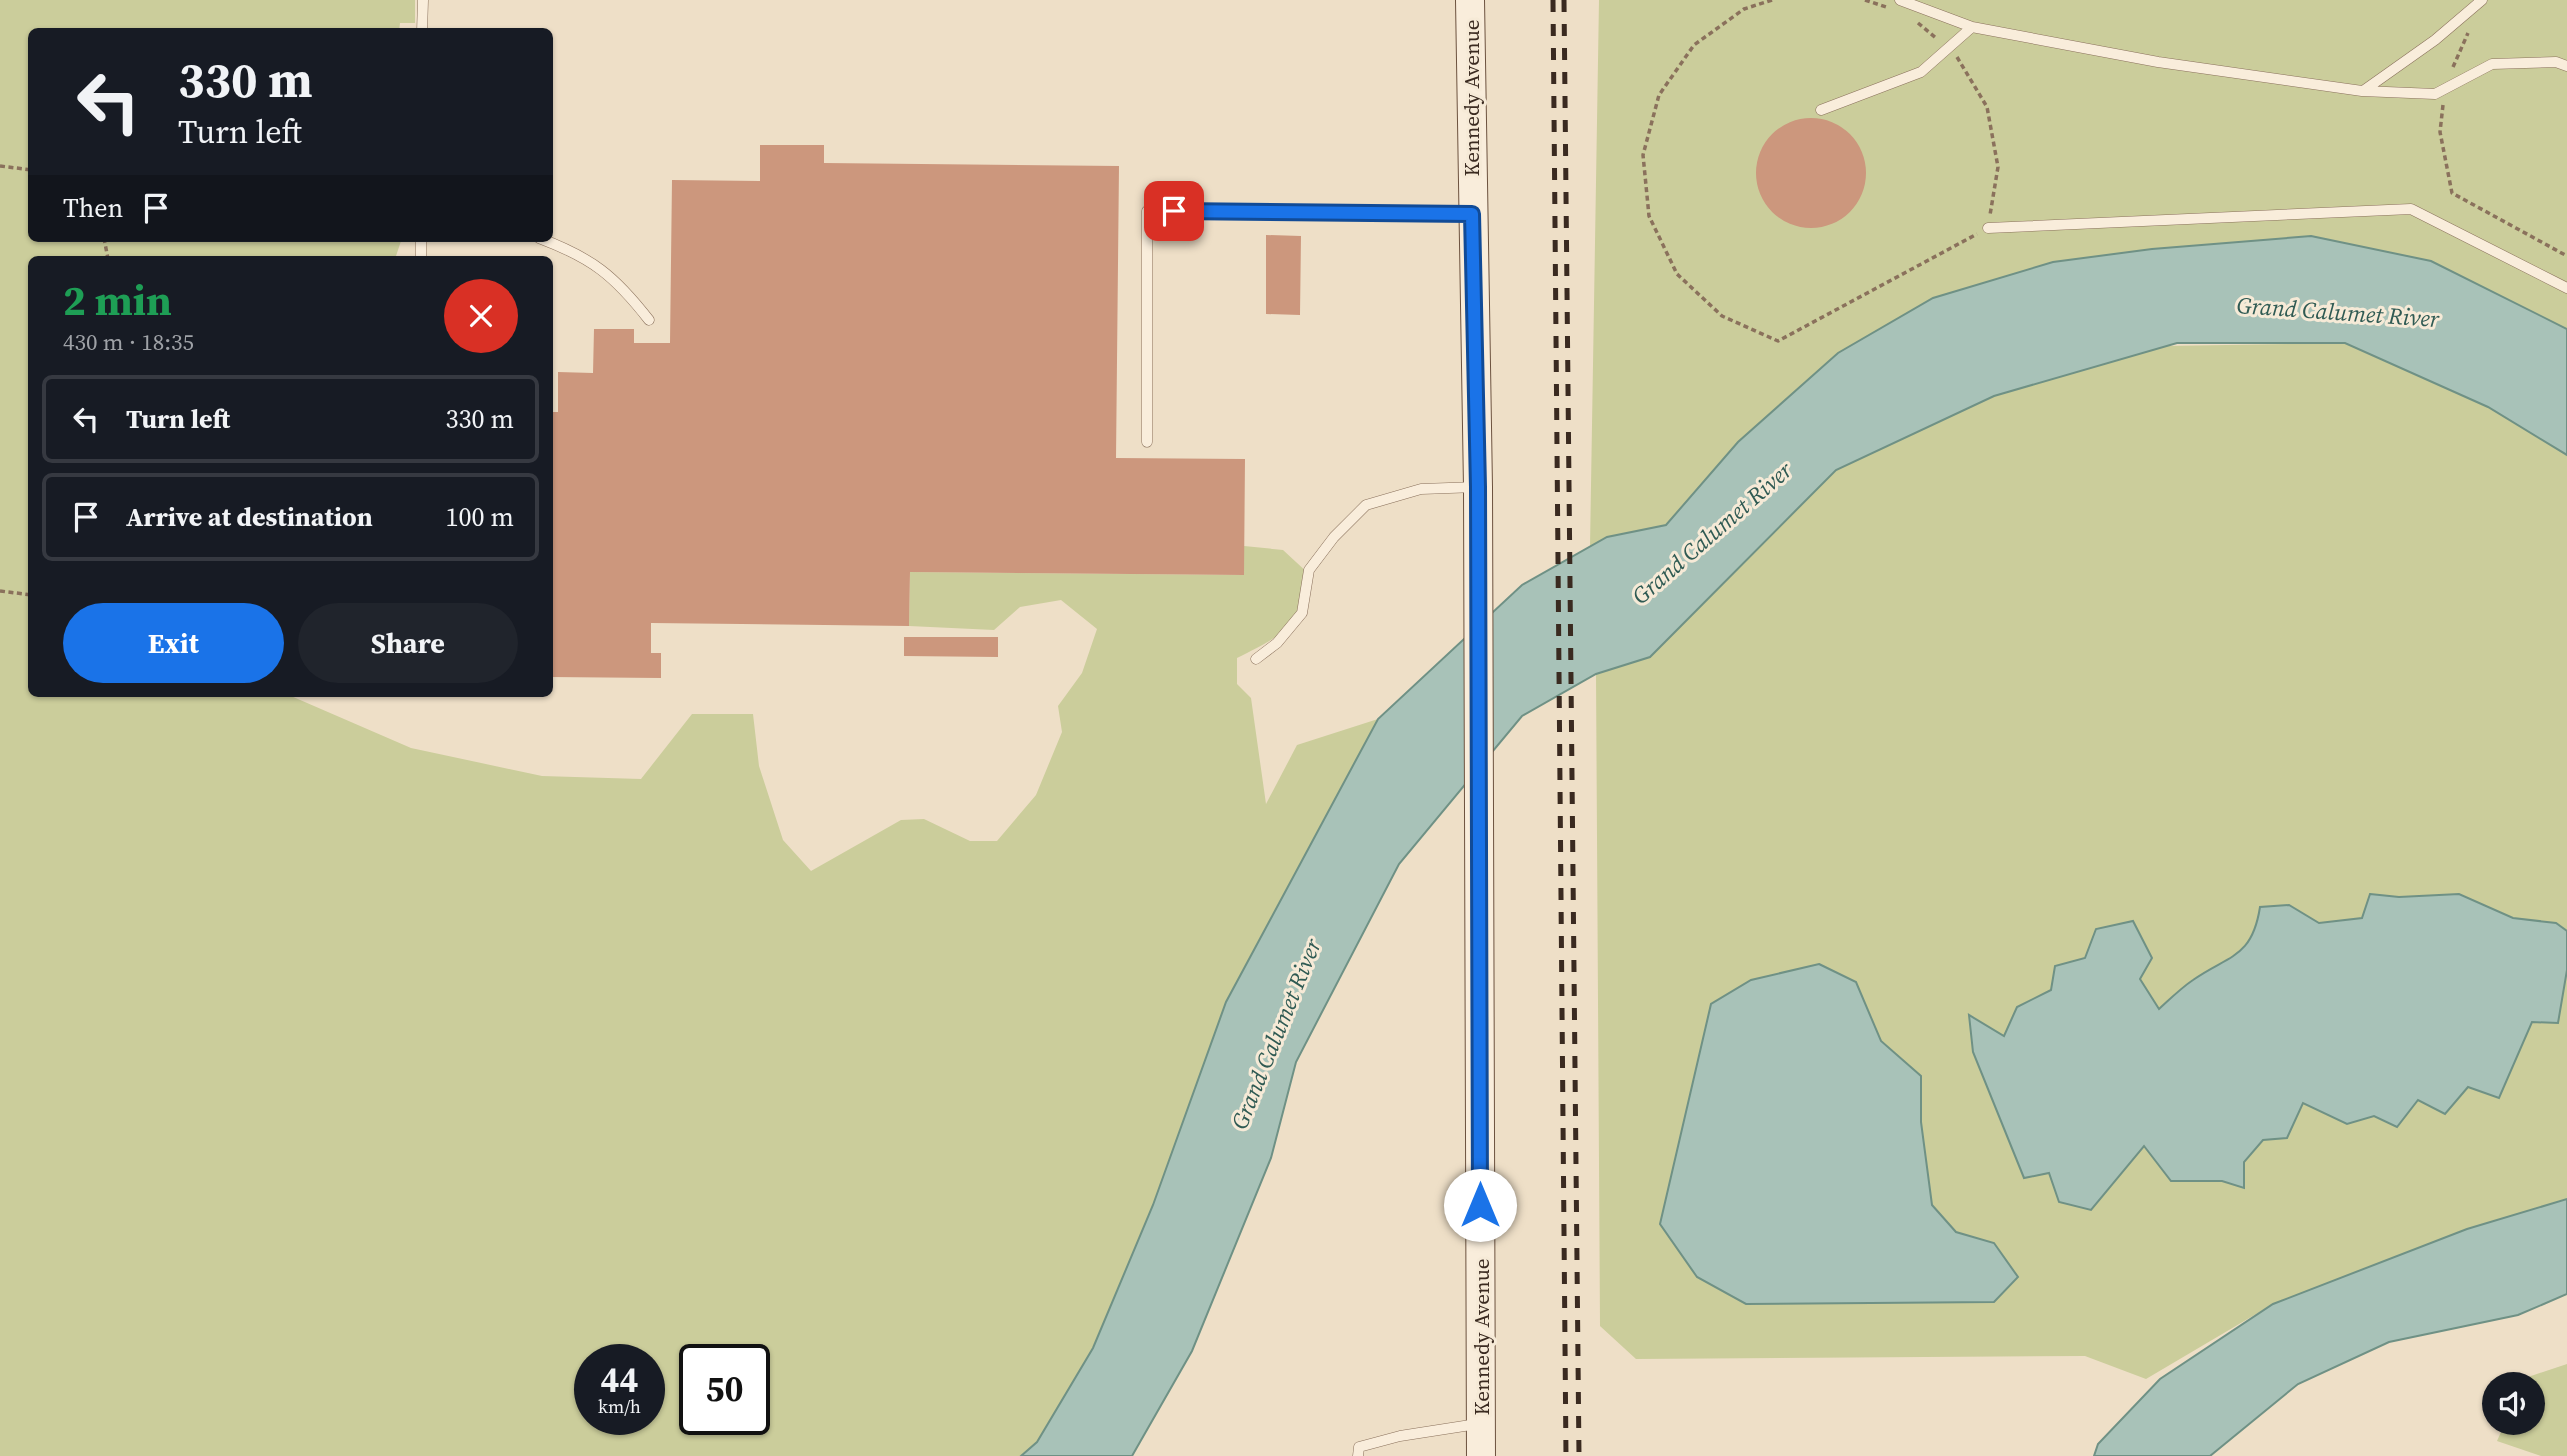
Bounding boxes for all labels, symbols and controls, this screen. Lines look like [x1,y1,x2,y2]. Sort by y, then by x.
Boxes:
street label: Kennedy Avenue [1457,20,1486,176]
text: 330 m [178,46,313,113]
icon: left [63,56,154,147]
text: Turn left [178,110,302,154]
pin [1144,181,1204,241]
icon: arrive [137,189,175,227]
text: Then [63,190,123,226]
icon: arrive [1155,192,1193,230]
text: 2 min [63,271,172,329]
button: close [444,279,518,353]
water label: Grand Calumet River [2236,289,2441,335]
text: 430 m · 18:35 [63,326,194,358]
icon: left [67,400,105,438]
text: Turn left [126,401,230,437]
text: 330 m [446,401,514,437]
water label: Grand Calumet River [1625,454,1800,612]
icon: arrive [67,498,105,536]
text: Arrive at destination [126,499,373,535]
text: 100 m [446,499,514,535]
button: Exit [63,603,284,683]
button: Share [298,603,518,683]
water label: Grand Calumet River [1223,933,1329,1134]
position arrow [1443,1168,1517,1242]
street label: Kennedy Avenue [1467,1259,1496,1415]
speed limit sign: 50 [679,1344,770,1435]
text: 44 [601,1356,638,1404]
map controls [2482,1372,2545,1435]
button: sound [2482,1372,2545,1435]
text: km/h [598,1394,641,1419]

